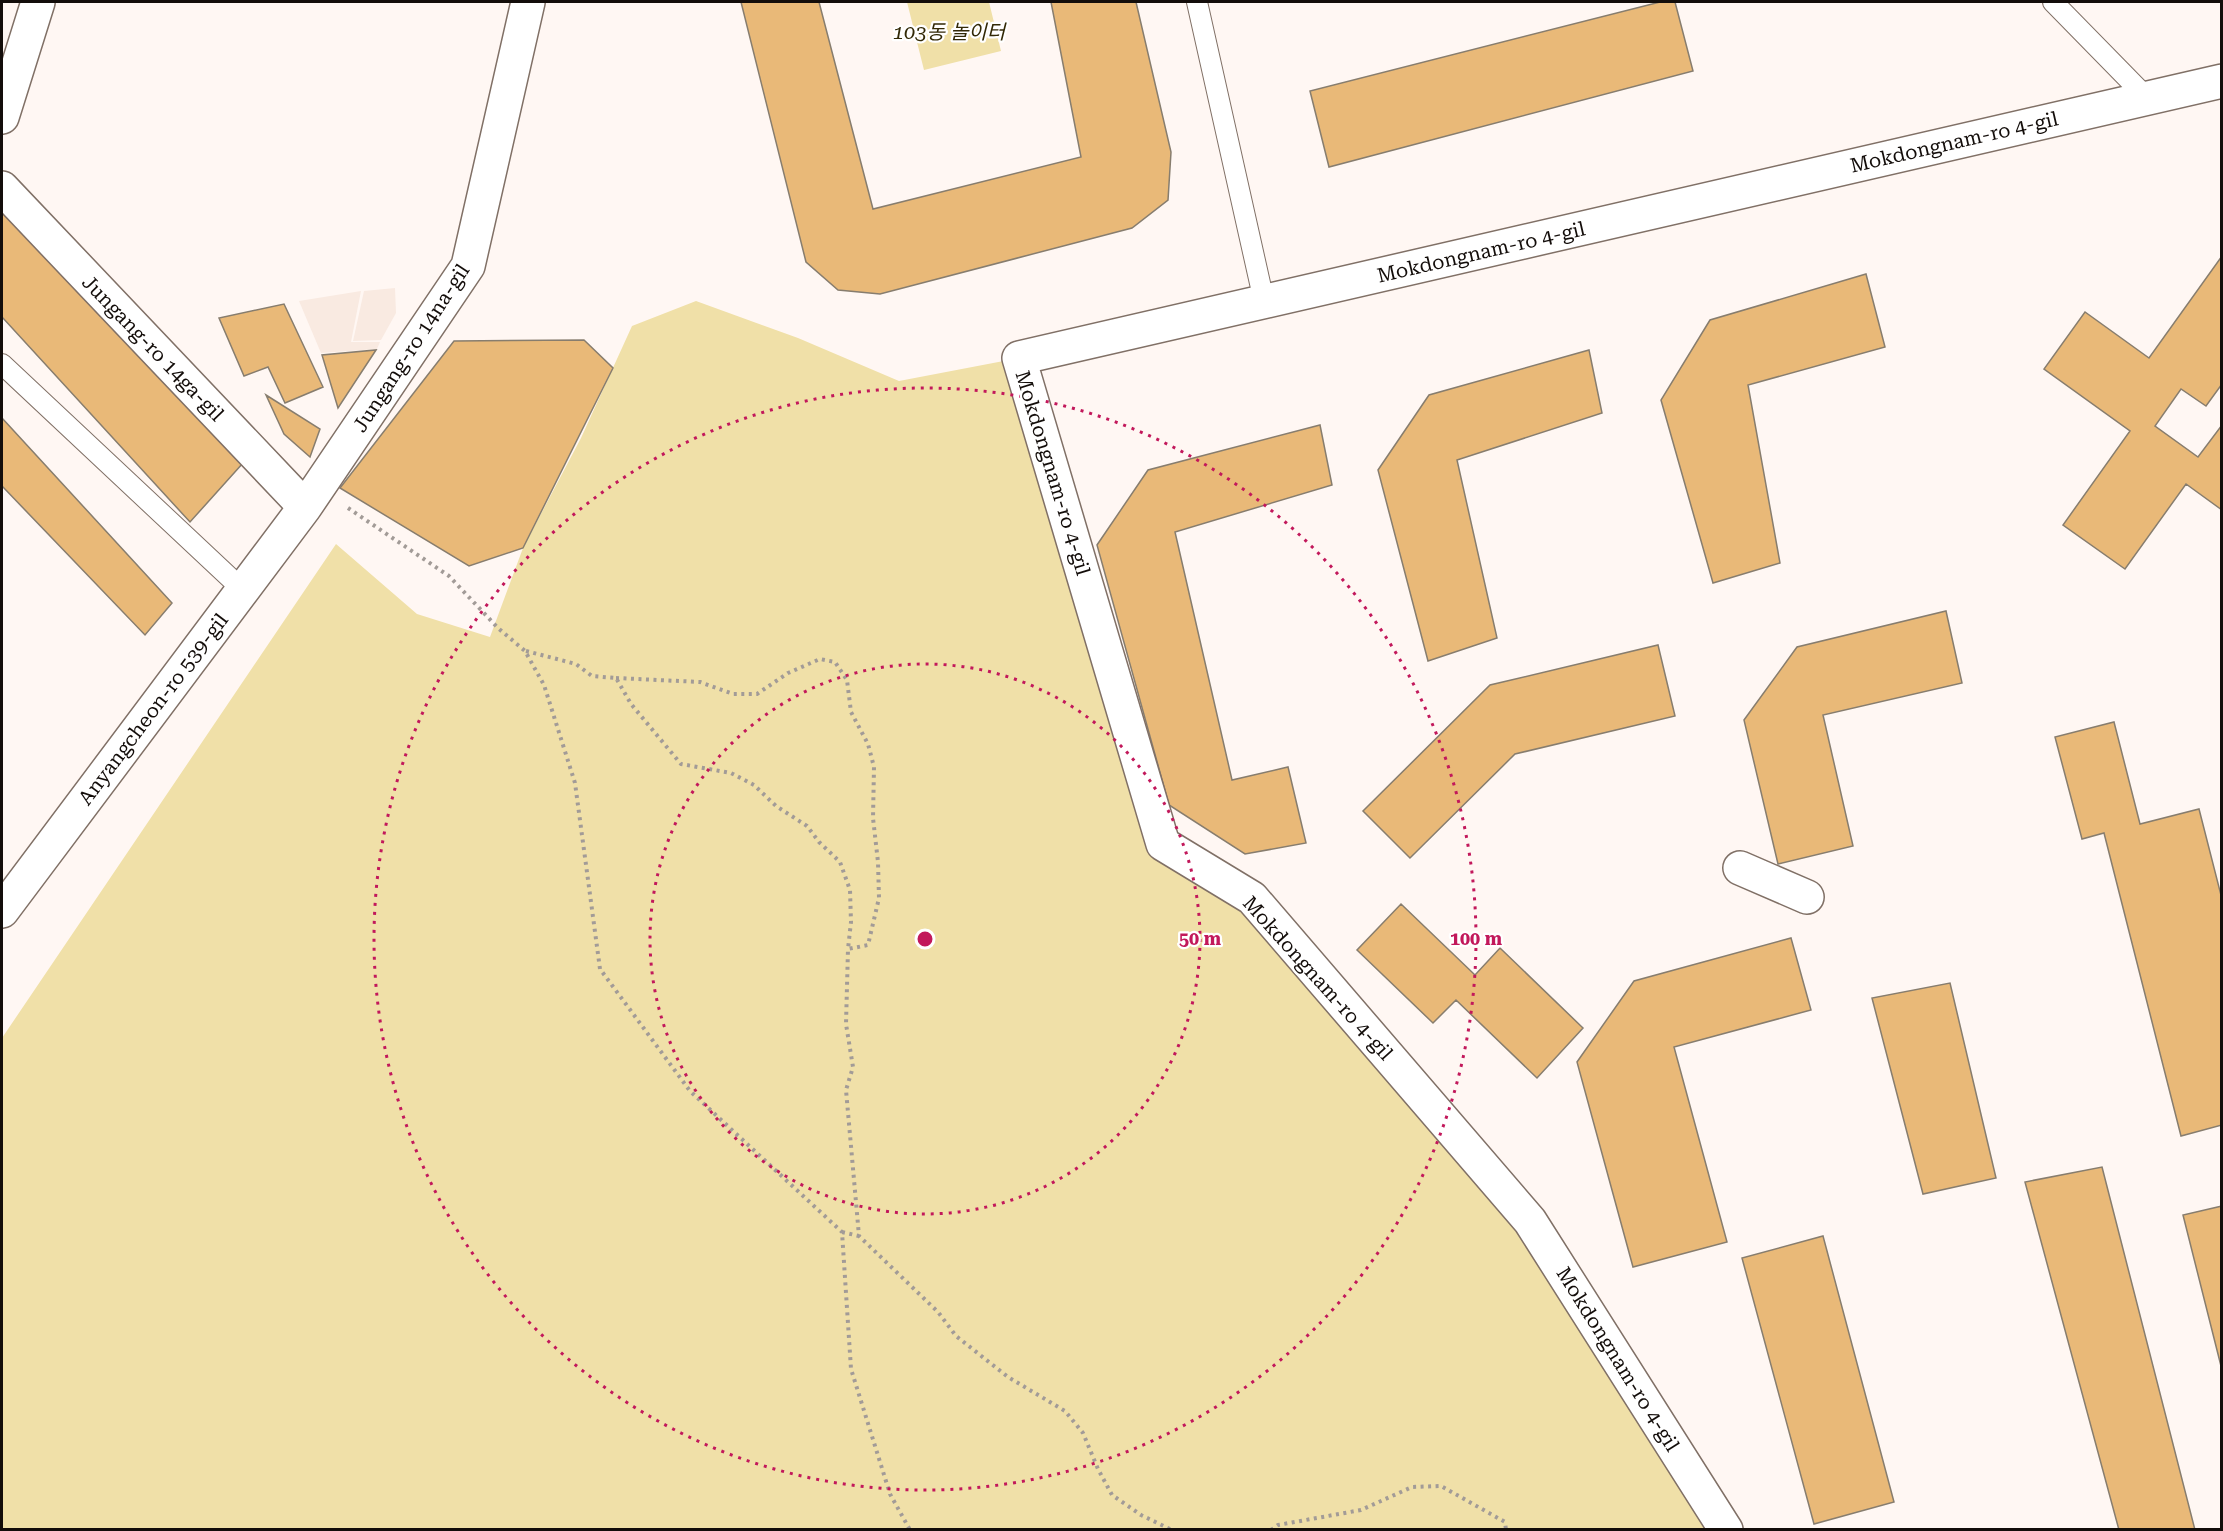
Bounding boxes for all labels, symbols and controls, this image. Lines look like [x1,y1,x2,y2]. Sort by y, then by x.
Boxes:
park label: 103동 놀이터 [893,20,1008,44]
street label: Mokdongnam-ro 4-gil [1848,106,2060,178]
street label: Mokdongnam-ro 4-gil [1375,216,1587,288]
street label: Jungang-ro 14na-gil [348,259,474,437]
street label: Jungang-ro 14ga-gil [77,270,229,426]
street label: Mokdongnam-ro 4-gil [1010,368,1096,578]
street label: Anyangcheon-ro 539-gil [73,609,233,809]
street label: Mokdongnam-ro 4-gil [1238,891,1398,1065]
text: 50 m [1179,928,1222,949]
text: 100 m [1450,928,1503,949]
centre of rings [915,929,935,949]
street label: Mokdongnam-ro 4-gil [1551,1262,1685,1456]

